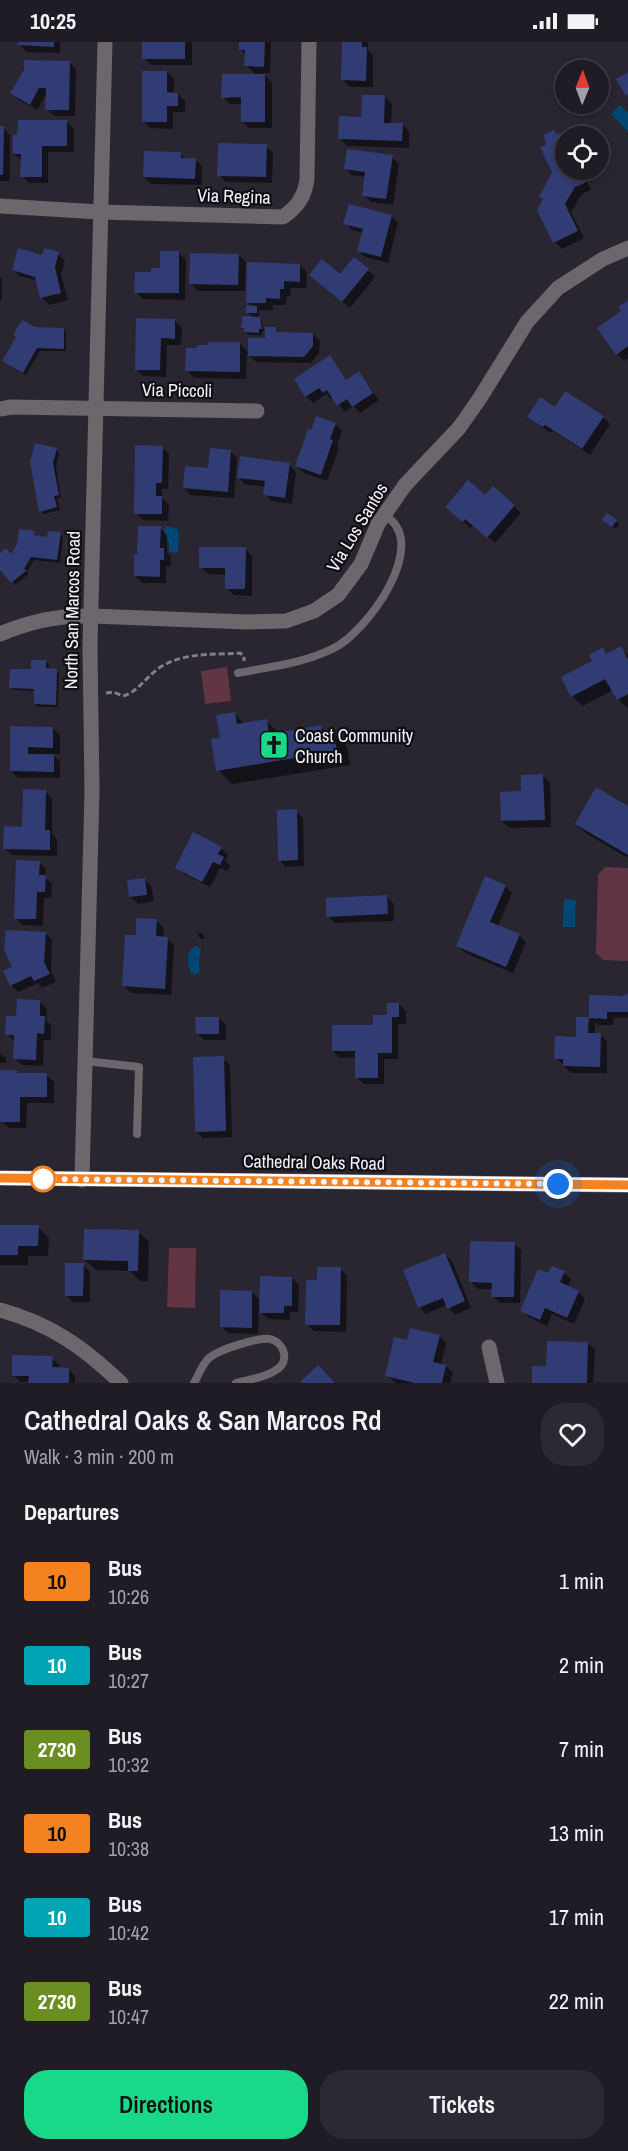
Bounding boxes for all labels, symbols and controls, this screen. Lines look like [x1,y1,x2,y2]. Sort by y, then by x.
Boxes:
text: 10:25 [30,6,76,36]
north arrow [555,60,609,114]
map controls [555,60,609,180]
button: locate [555,126,609,180]
street label: Via Regina [197,182,271,210]
street label: Via Piccoli [142,377,212,403]
street label: Via Los Santos [321,478,393,576]
street label: North San Marcos Road [58,531,86,689]
place label: Coast Community Church [295,723,414,769]
church icon: Coast Community Church [258,729,290,761]
street label: Cathedral Oaks Road [243,1148,385,1176]
unlabelled marker [30,1166,56,1192]
your location [543,1169,573,1199]
text: Cathedral Oaks & San Marcos Rd [24,1401,382,1439]
button: heart [541,1403,604,1466]
text: Walk · 3 min · 200 m [24,1443,174,1470]
text: Departures [24,1497,119,1527]
text: Bus [108,1553,142,1583]
text: 1 min [559,1566,604,1596]
text: 10 [47,1567,67,1596]
text: 10:26 [108,1583,149,1610]
text: Bus [108,1637,142,1667]
text: 2 min [559,1650,604,1680]
text: 10 [47,1651,67,1680]
text: 10:27 [108,1667,149,1694]
text: Bus [108,1721,142,1751]
text: 7 min [559,1734,604,1764]
text: 2730 [38,1735,76,1764]
text: 10:32 [108,1751,149,1778]
text: Bus [108,1805,142,1835]
text: 13 min [549,1818,604,1848]
text: 10 [47,1819,67,1848]
text: 10:38 [108,1835,149,1862]
text: Bus [108,1889,142,1919]
text: 17 min [549,1902,604,1932]
text: 10 [47,1903,67,1932]
text: 10:42 [108,1919,149,1946]
text: Bus [108,1973,142,2003]
text: 22 min [549,1986,604,2016]
text: 2730 [38,1987,76,2016]
text: 10:47 [108,2003,149,2030]
button: Directions [24,2070,308,2139]
button: Tickets [320,2070,604,2139]

